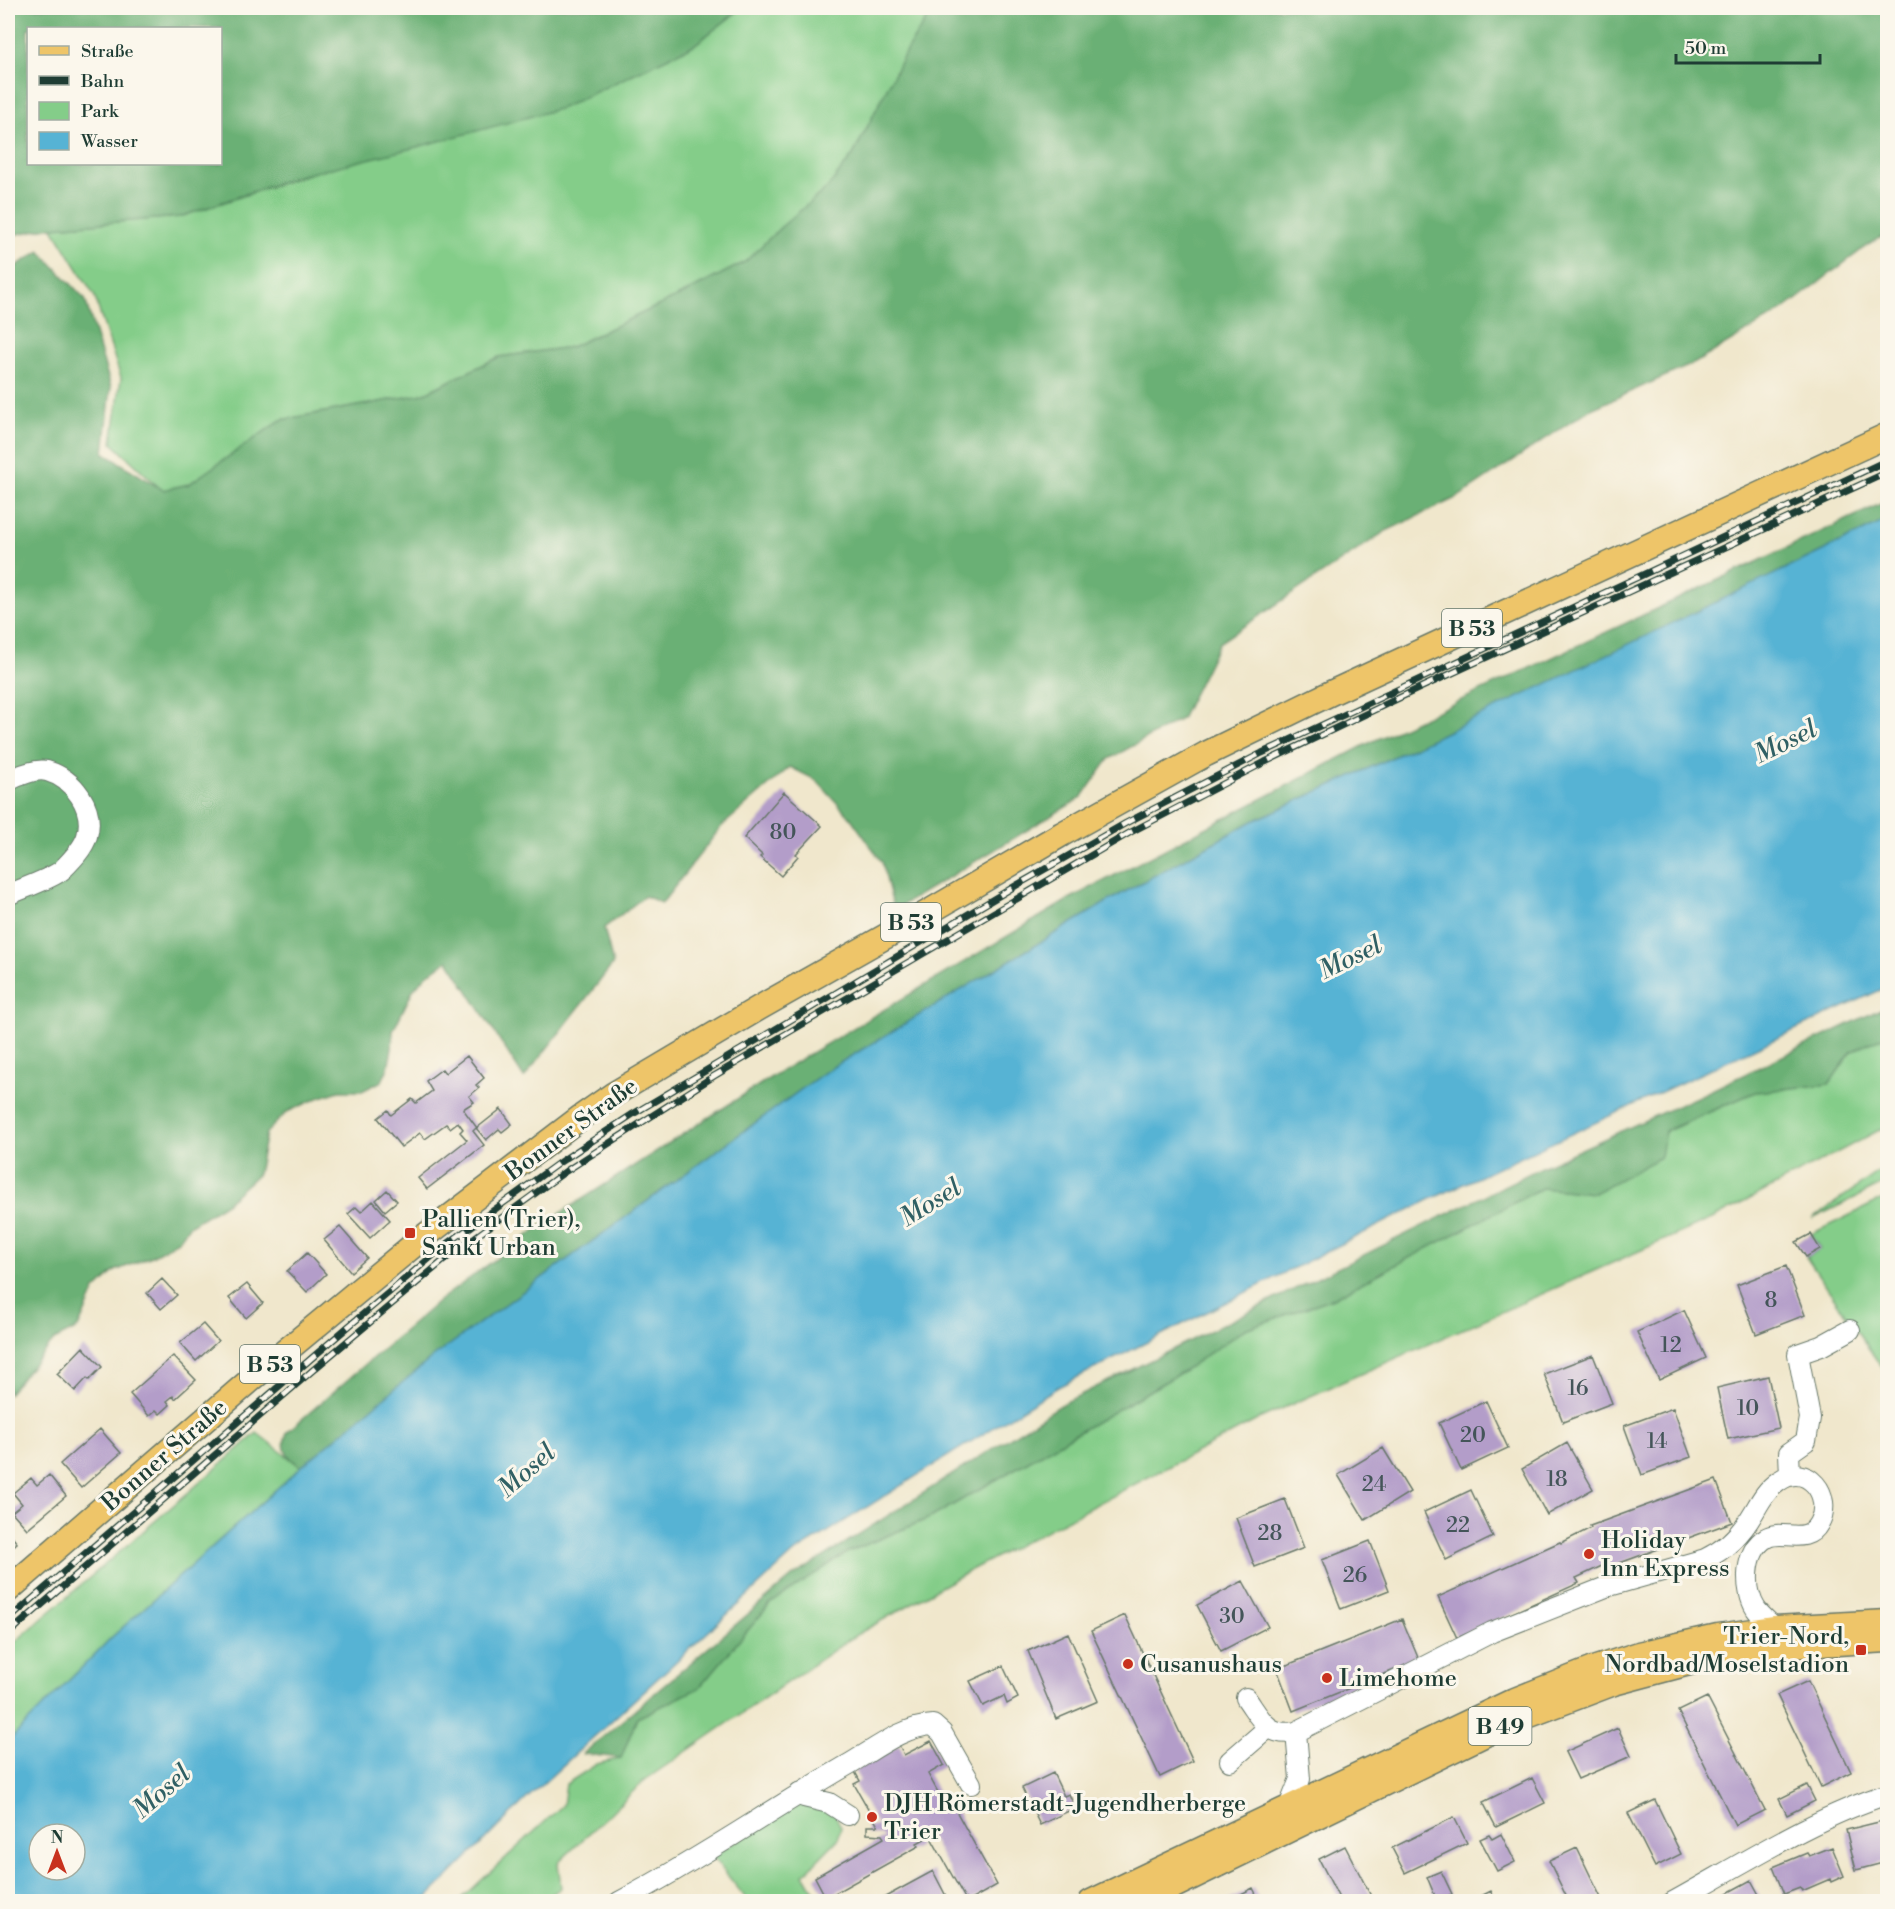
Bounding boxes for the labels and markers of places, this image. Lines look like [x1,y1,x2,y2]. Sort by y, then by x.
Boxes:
place label: Pallien (Trier), Sankt Urban [422,1205,580,1263]
marker: Pallien (Trier), Sankt Urban [403,1226,417,1240]
place label: Holiday Inn Express [1601,1526,1730,1584]
marker: Holiday Inn Express [1582,1547,1596,1561]
place label: Trier-Nord, Nordbad/Moselstadion [1605,1622,1849,1680]
marker: Trier-Nord, Nordbad/Moselstadion [1854,1643,1868,1657]
place label: Cusanushaus [1140,1650,1282,1680]
marker: Cusanushaus [1121,1657,1135,1671]
place label: Limehome [1339,1664,1457,1694]
marker: Limehome [1320,1671,1334,1685]
place label: DJH Römerstadt-Jugendherberge Trier [884,1789,1246,1847]
marker: DJH Römerstadt-Jugendherberge Trier [865,1810,879,1824]

